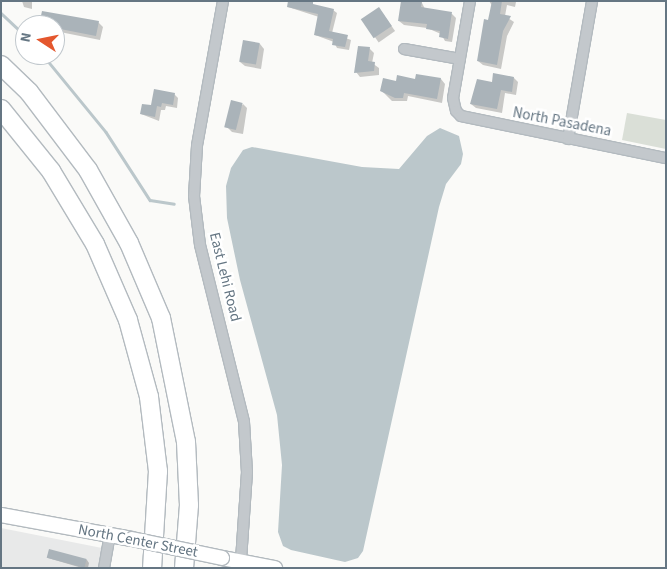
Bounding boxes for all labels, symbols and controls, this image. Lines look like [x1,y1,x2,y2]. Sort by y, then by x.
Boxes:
north arrow [15,15,65,65]
text: N [16,31,37,44]
street label: North Pasadena [511,104,613,140]
street label: East Lehi Road [205,231,245,323]
street label: North Center Street [77,521,199,561]

